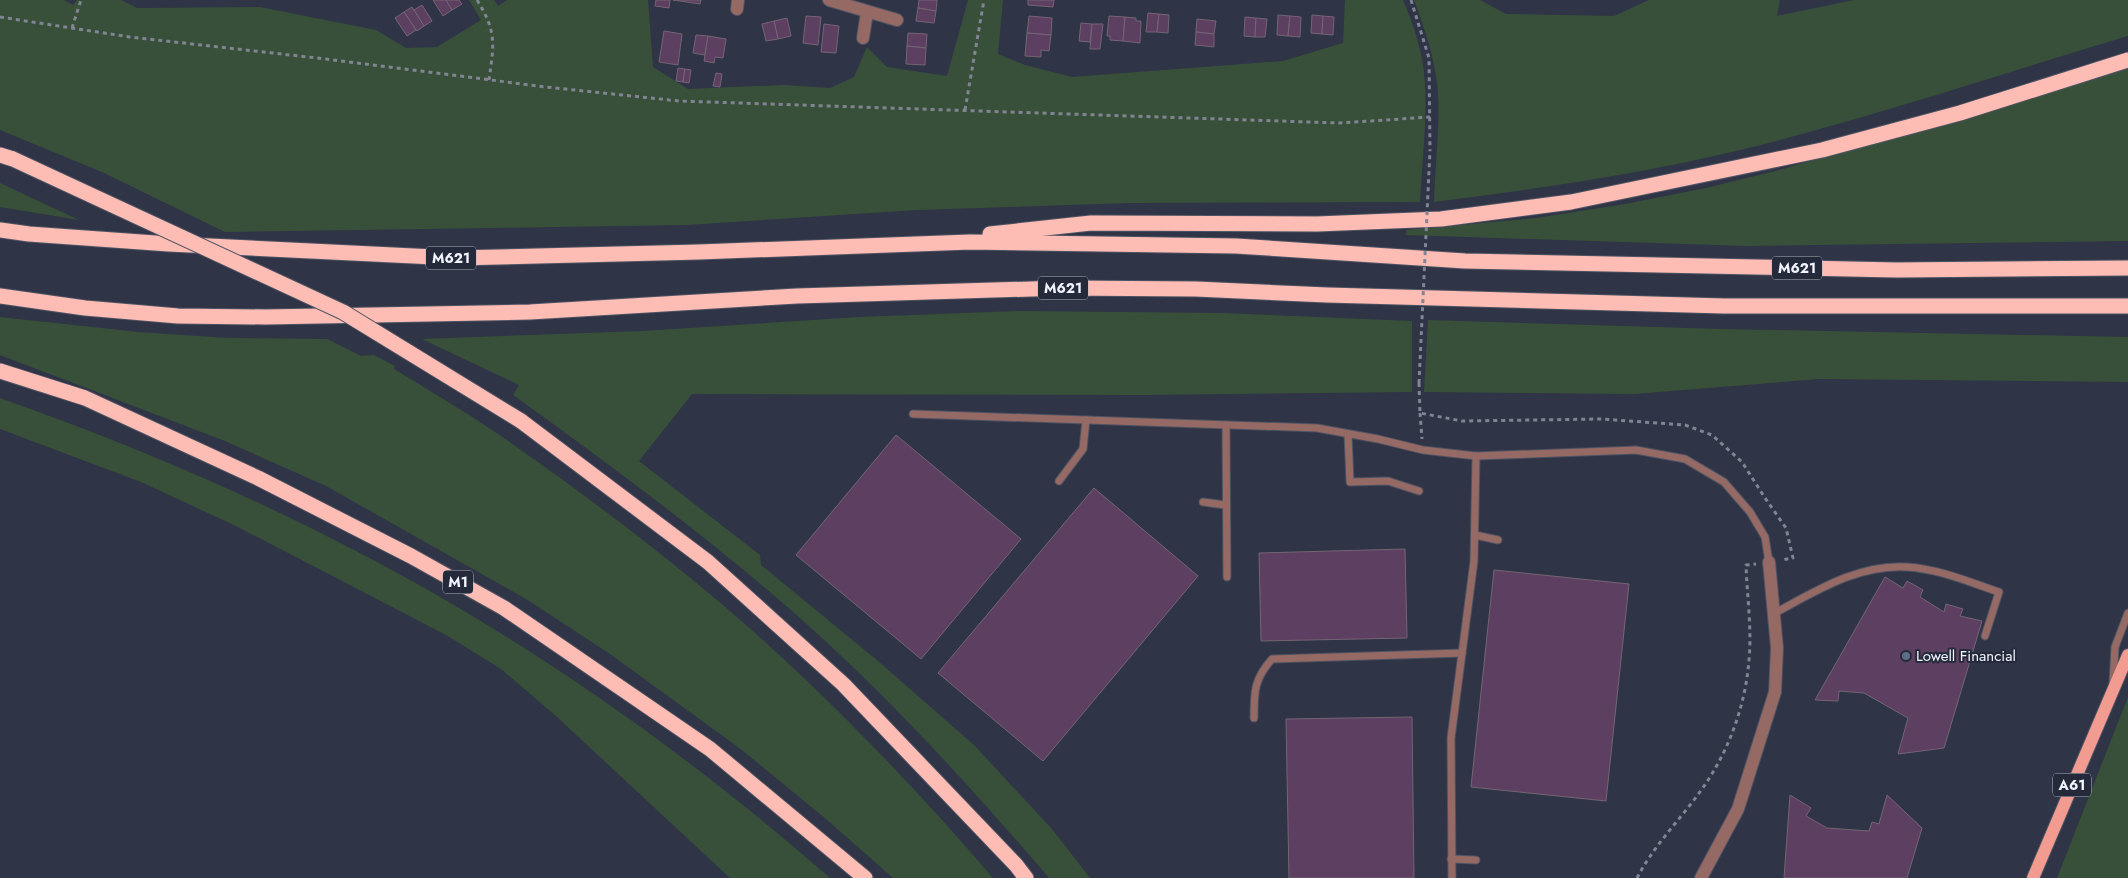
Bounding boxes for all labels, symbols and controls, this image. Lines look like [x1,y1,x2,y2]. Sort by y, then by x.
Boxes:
road number: M621 [426,247,476,270]
road number: M621 [1772,256,1822,280]
road number: M621 [1038,276,1088,300]
road number: M1 [443,570,473,594]
place label: Lowell Financial [1916,645,2016,667]
marker: Lowell Financial [1900,650,1912,662]
road number: A61 [2053,774,2091,796]

